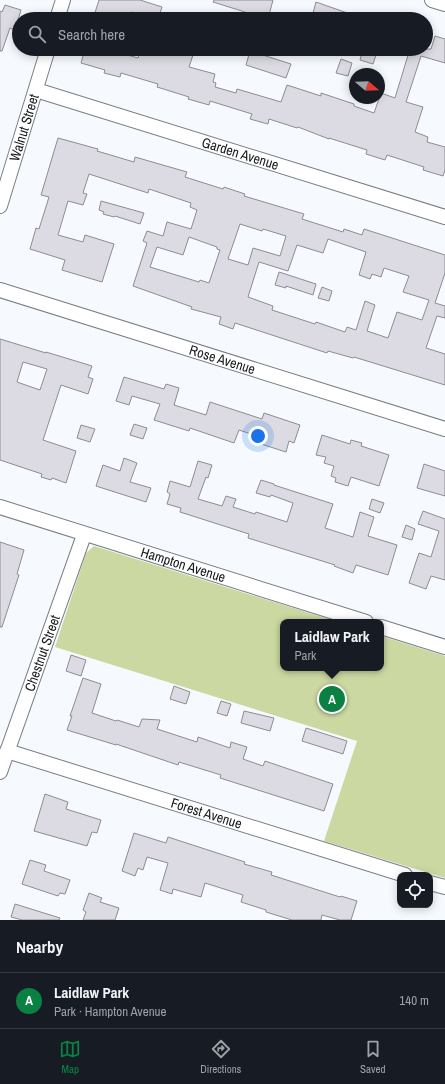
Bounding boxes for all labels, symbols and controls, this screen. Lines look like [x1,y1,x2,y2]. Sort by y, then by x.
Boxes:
search box [12,12,433,56]
icon: search [26,23,48,45]
text: Search here [58,24,125,45]
north arrow [349,68,385,104]
street label: Walnut Street [5,92,43,163]
street label: Garden Avenue [200,133,281,174]
street label: Rose Avenue [187,341,258,378]
your location [248,426,268,446]
street label: Hampton Avenue [139,543,228,586]
street label: Chestnut Street [20,613,64,694]
popup [280,619,384,671]
text: Laidlaw Park [294,626,370,647]
text: Park [294,647,316,664]
pin: A [319,684,345,714]
street label: Forest Avenue [169,794,244,833]
map controls [397,872,433,908]
button: locate [397,872,433,908]
text: Nearby [16,935,63,958]
text: Laidlaw Park [54,982,129,1003]
text: A [25,992,33,1009]
text: 140 m [399,992,429,1009]
text: Park · Hampton Avenue [54,1003,166,1020]
tab: Map [59,1038,81,1076]
tab: Directions [200,1038,241,1076]
tab: Saved [360,1038,386,1076]

